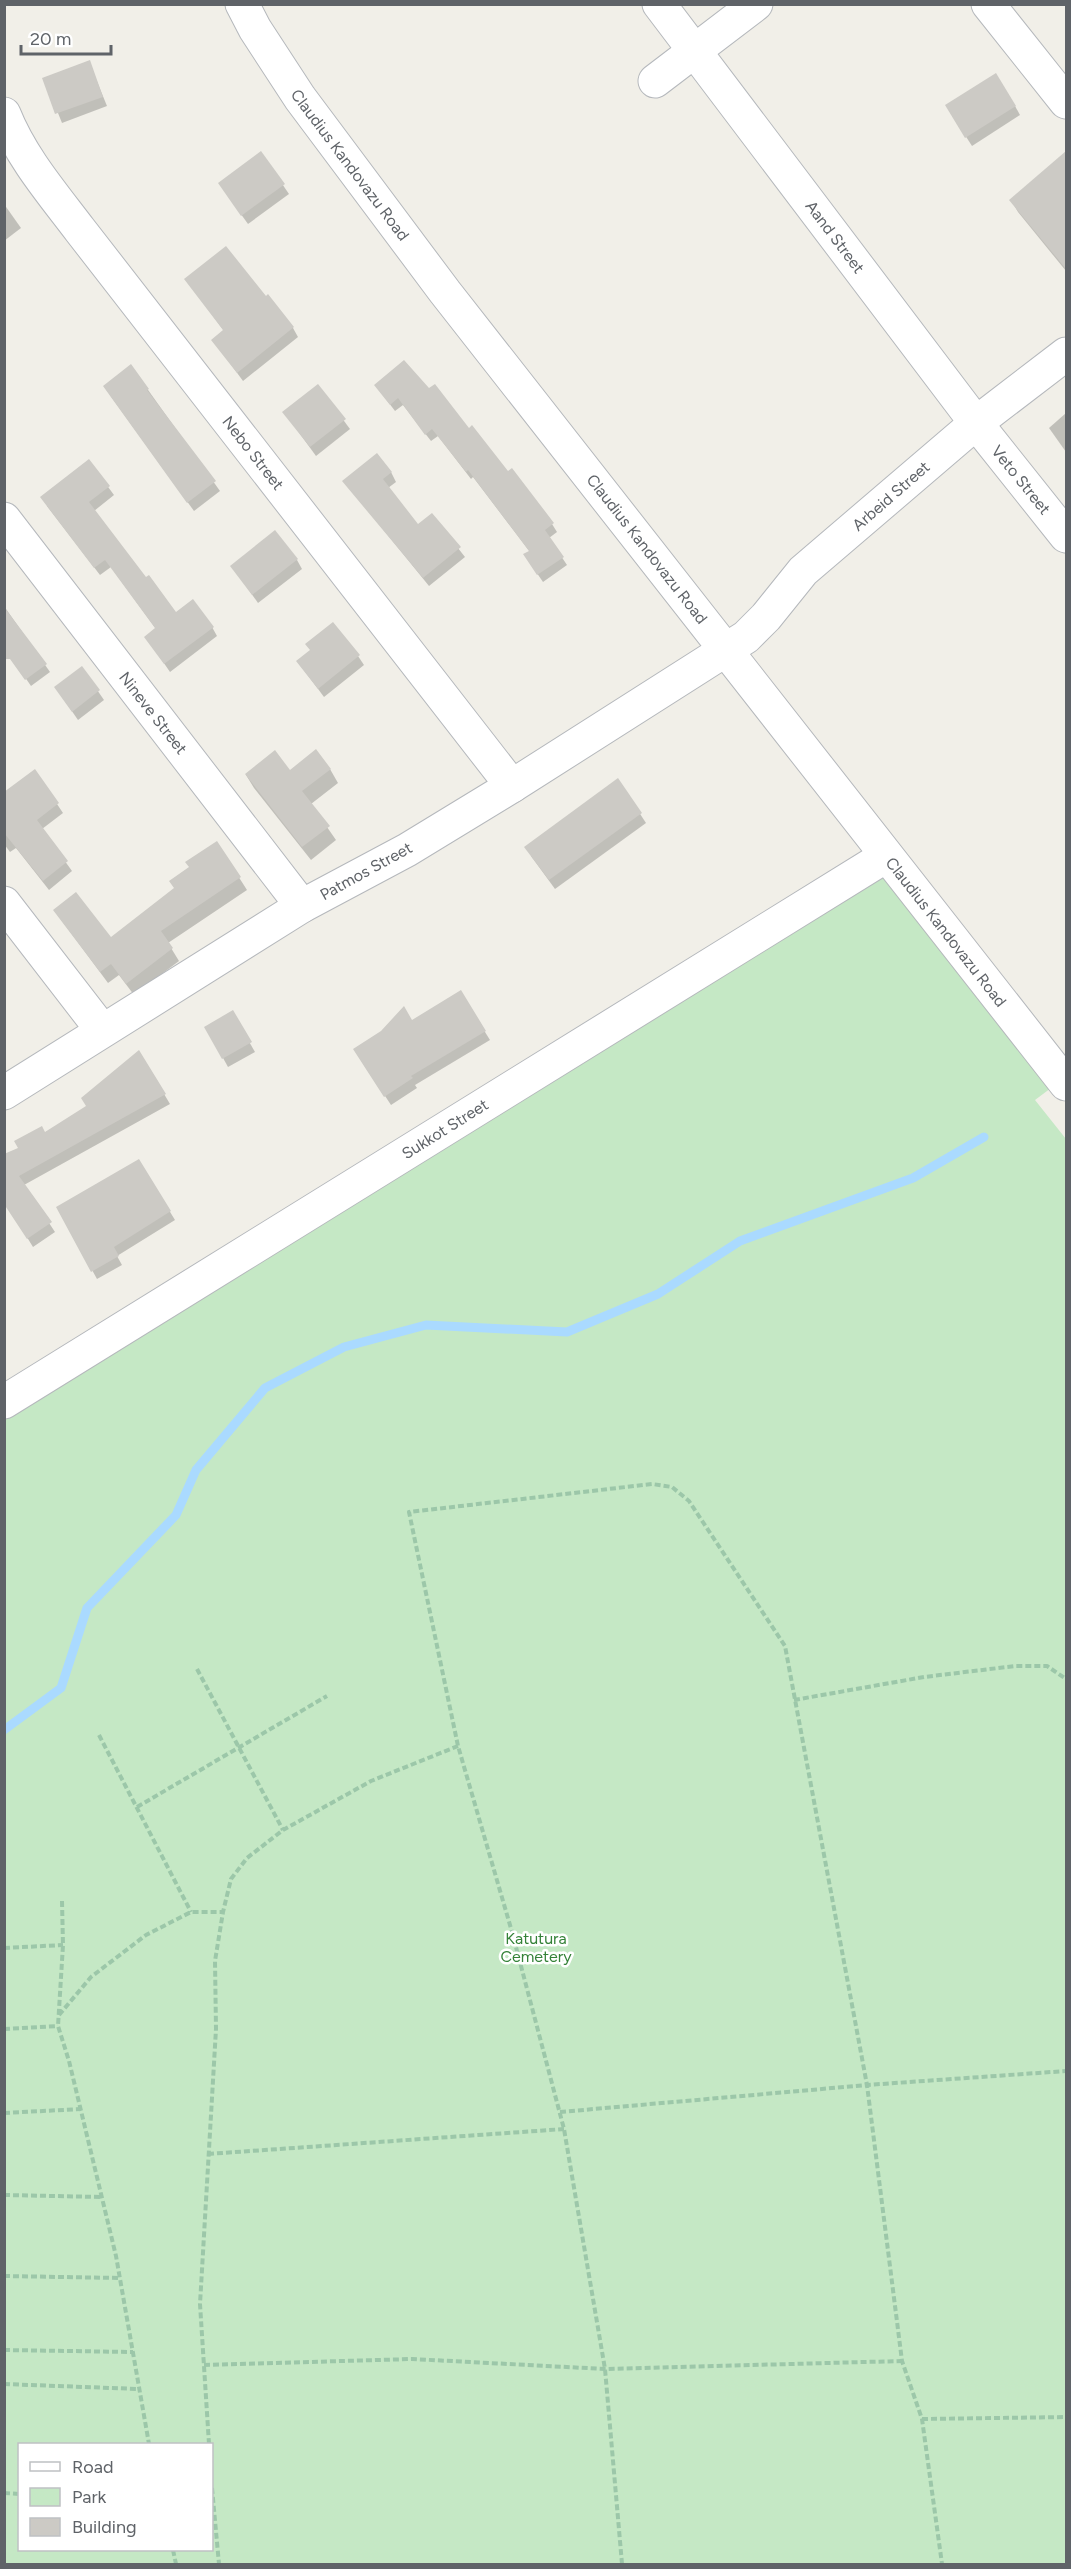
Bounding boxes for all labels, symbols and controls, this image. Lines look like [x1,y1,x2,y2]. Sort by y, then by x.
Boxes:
scale bar [21,18,111,56]
text: 20 m [30,28,71,50]
street label: Claudius Kandovazu Road [287,86,413,244]
street label: Aand Street [802,197,868,277]
street label: Nebo Street [218,412,288,494]
street label: Veto Street [987,442,1055,518]
street label: Arbeid Street [848,457,934,535]
street label: Claudius Kandovazu Road [583,470,711,628]
street label: Nineve Street [115,668,191,758]
street label: Patmos Street [317,838,415,904]
street label: Claudius Kandovazu Road [882,853,1010,1011]
street label: Sukkot Street [398,1095,492,1163]
park label: Katutura Cemetery [500,1929,572,1966]
legend [18,2443,213,2551]
text: Road [72,2456,113,2478]
text: Park [72,2486,107,2508]
text: Building [72,2516,137,2538]

